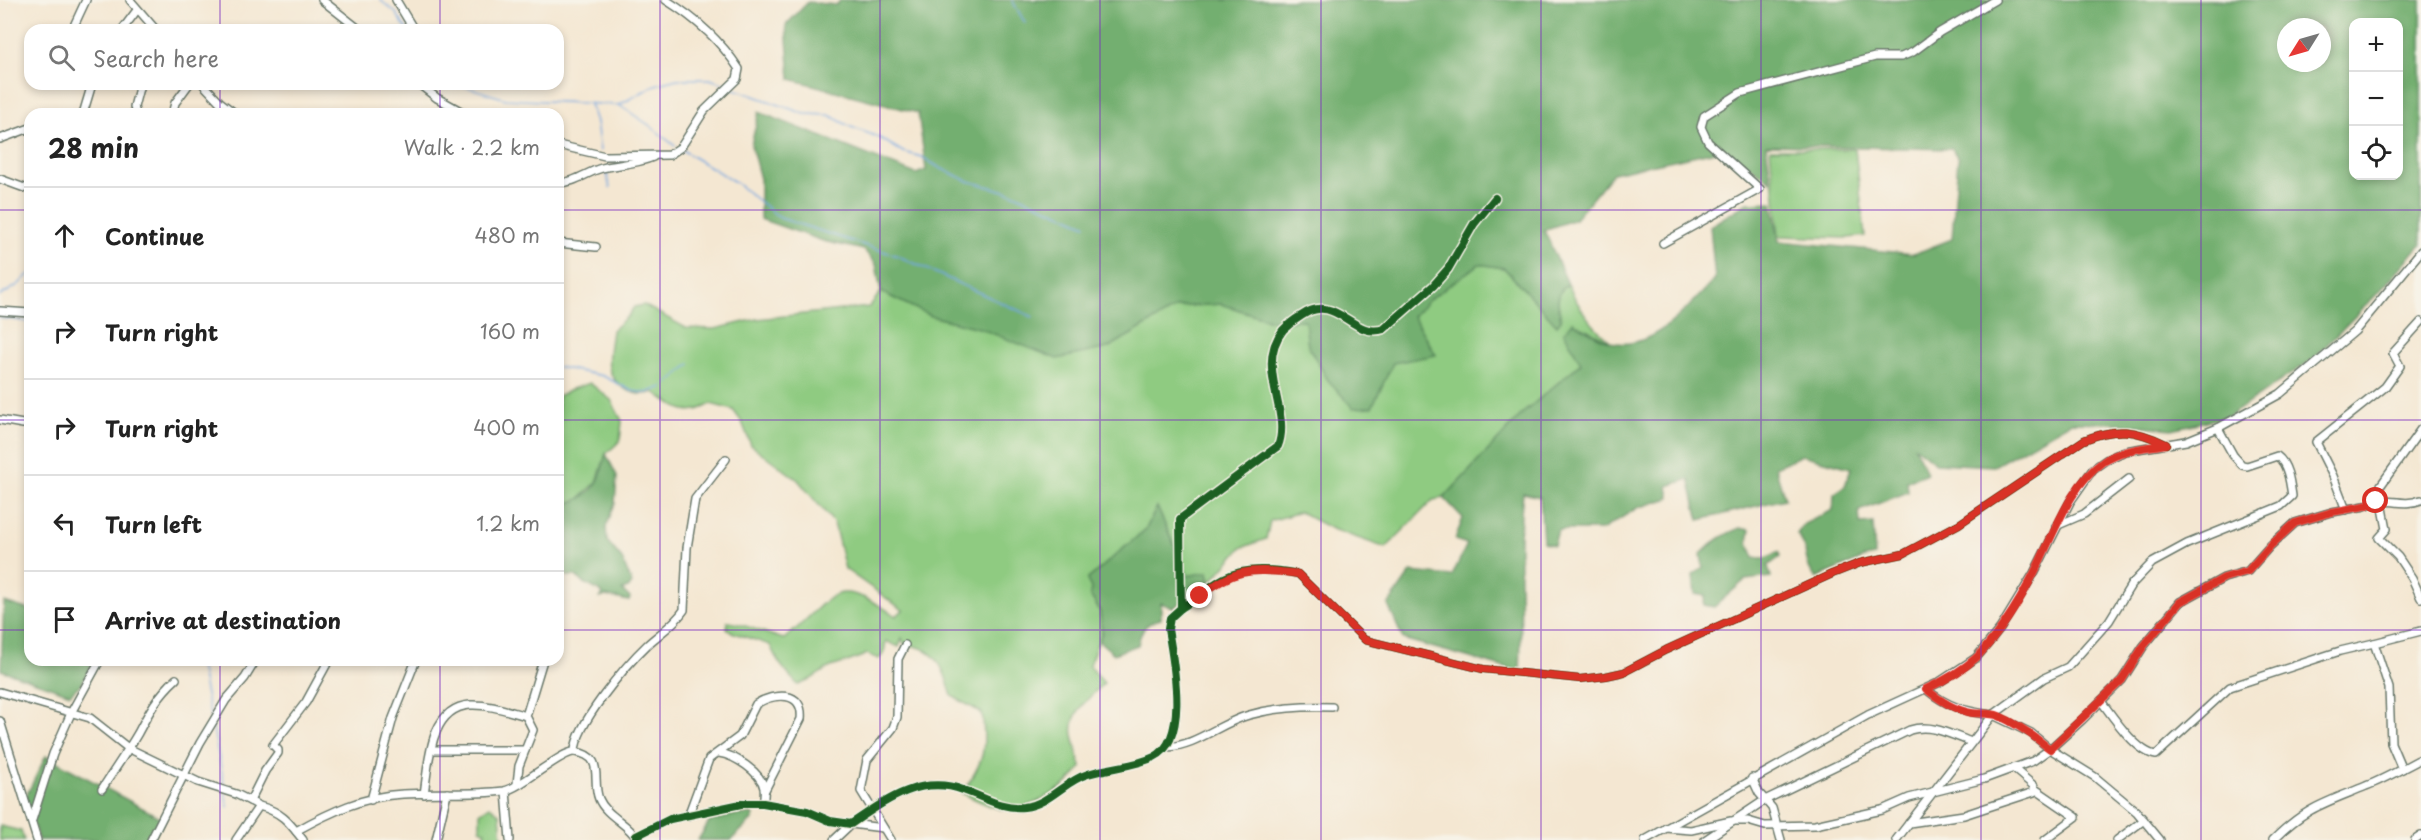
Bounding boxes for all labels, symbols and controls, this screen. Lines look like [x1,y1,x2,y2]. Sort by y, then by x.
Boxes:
north arrow [2277,18,2331,72]
map controls [2349,18,2403,180]
button: + [2349,18,2403,72]
search box [24,24,564,90]
icon: search [45,41,78,74]
text: Search here [93,41,219,74]
button: − [2349,72,2403,126]
button: locate [2349,126,2403,180]
text: 28 min [48,128,139,167]
text: Walk · 2.2 km [404,132,540,162]
icon: ahead [48,219,81,252]
text: Continue [105,219,204,252]
text: 480 m [475,220,540,250]
icon: right [48,315,81,348]
text: Turn right [105,315,218,348]
text: 160 m [480,316,540,346]
icon: right [48,411,81,444]
text: Turn right [105,411,218,444]
text: 400 m [473,412,540,442]
route start [2362,487,2388,513]
icon: left [48,507,81,540]
text: Turn left [105,507,202,540]
text: 1.2 km [476,508,540,538]
route end [1186,582,1212,608]
icon: arrive [48,603,81,636]
text: Arrive at destination [105,603,341,636]

